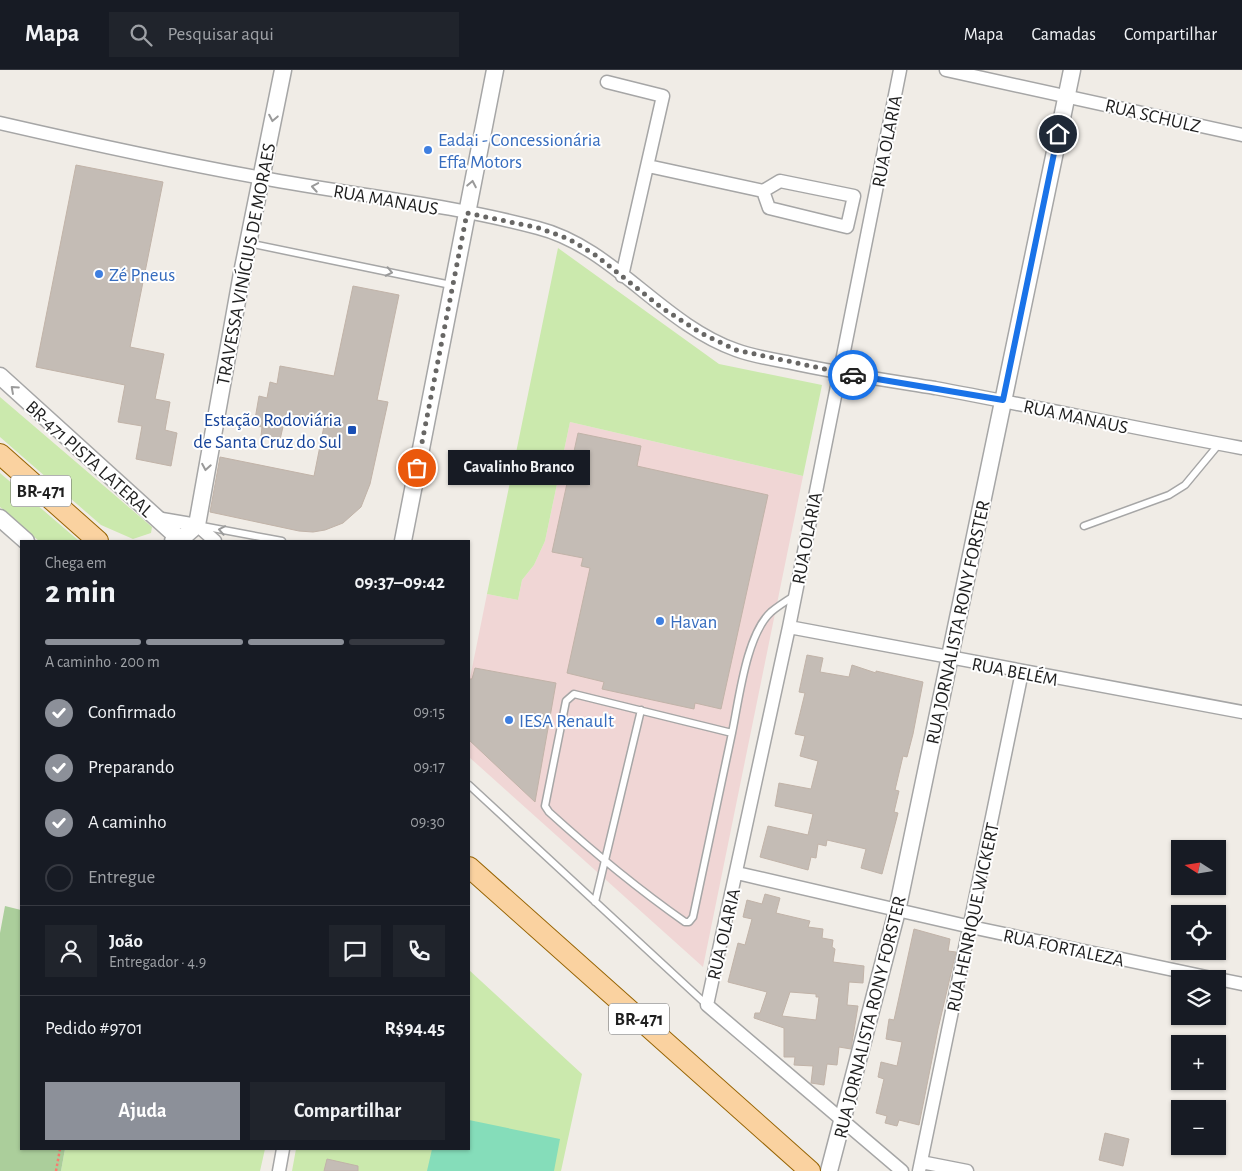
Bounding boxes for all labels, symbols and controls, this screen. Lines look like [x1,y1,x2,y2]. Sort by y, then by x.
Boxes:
search box [109,12,459,57]
icon: search [127,21,155,49]
text: Mapa [25,22,79,46]
text: Pesquisar aqui [167,25,274,44]
text: Mapa [964,26,1003,44]
text: Camadas [1031,26,1096,44]
text: Compartilhar [1124,26,1217,44]
street label: RUA OLARIA [869,94,906,189]
street label: RUA SCHULZ [1103,96,1202,137]
one-way arrow [269,113,279,122]
pin [1037,113,1079,155]
icon: home [1044,120,1072,148]
place label: Eadai - Concessionária Effa Motors [438,131,601,172]
street label: TRAVESSA VINÍCIUS DE MORAES [212,141,279,387]
marker: Eadai - Concessionária Effa Motors [422,144,434,156]
one-way arrow [467,180,477,189]
street label: RUA MANAUS [332,182,440,219]
one-way arrow [311,183,319,193]
place label: Zé Pneus [109,266,175,285]
one-way arrow [385,266,394,277]
marker: Zé Pneus [93,268,105,280]
courier [828,350,878,400]
icon: car [839,361,867,389]
one-way arrow [11,386,20,395]
street label: BR-471 PISTA LATERAL [22,395,158,521]
street label: RUA MANAUS [1022,397,1130,438]
place label: Estação Rodoviária de Santa Cruz do Sul [193,411,342,452]
marker: Estação Rodoviária de Santa Cruz do Sul [346,424,358,436]
pin [396,447,438,489]
callout: Cavalinho Branco [447,450,590,486]
icon: bag [403,454,431,482]
text: Cavalinho Branco [464,459,574,475]
one-way arrow [202,463,212,471]
road number: BR-471 [11,476,71,506]
street label: RUA OLARIA [789,491,826,586]
street label: RUA JORNALISTA RONY FORSTER [923,498,994,746]
one-way arrow [218,525,226,535]
text: Chega em [45,555,107,571]
text: 09:37–09:42 [354,573,445,592]
text: 2 min [45,576,116,608]
place label: Havan [670,613,717,632]
marker: Havan [654,615,666,627]
street label: RUA BELÉM [970,653,1060,690]
text: A caminho · 200 m [45,654,160,670]
icon: check [45,699,73,727]
text: Confirmado [88,703,176,722]
text: 09:15 [413,704,445,720]
place label: IESA Renault [519,712,614,731]
marker: IESA Renault [503,714,515,726]
icon: check [45,754,73,782]
text: Preparando [88,758,174,777]
text: 09:17 [413,759,445,775]
icon: check [45,809,73,837]
text: A caminho [88,813,167,832]
text: 09:30 [410,814,445,830]
street label: RUA HENRIQUE WICKERT [944,821,1003,1014]
north arrow [1171,840,1226,895]
map controls [1171,840,1226,1155]
text: Entregue [88,868,155,887]
street label: RUA OLARIA [705,887,744,982]
street label: RUA JORNALISTA RONY FORSTER [831,894,910,1141]
button: locate [1171,905,1226,960]
button: person [45,925,97,977]
button: chat [329,925,381,977]
button: phone [393,925,445,977]
street label: RUA FORTALEZA [1001,926,1126,971]
text: João [109,932,143,951]
text: Entregador · 4.9 [109,954,206,970]
button: layers [1171,970,1226,1025]
road number: BR-471 [609,1004,669,1034]
text: Pedido #9701 [45,1019,143,1038]
text: R$94.45 [384,1019,445,1038]
button: + [1171,1035,1226,1090]
button: Ajuda [45,1082,240,1140]
button: Compartilhar [250,1082,445,1140]
button: − [1171,1100,1226,1155]

